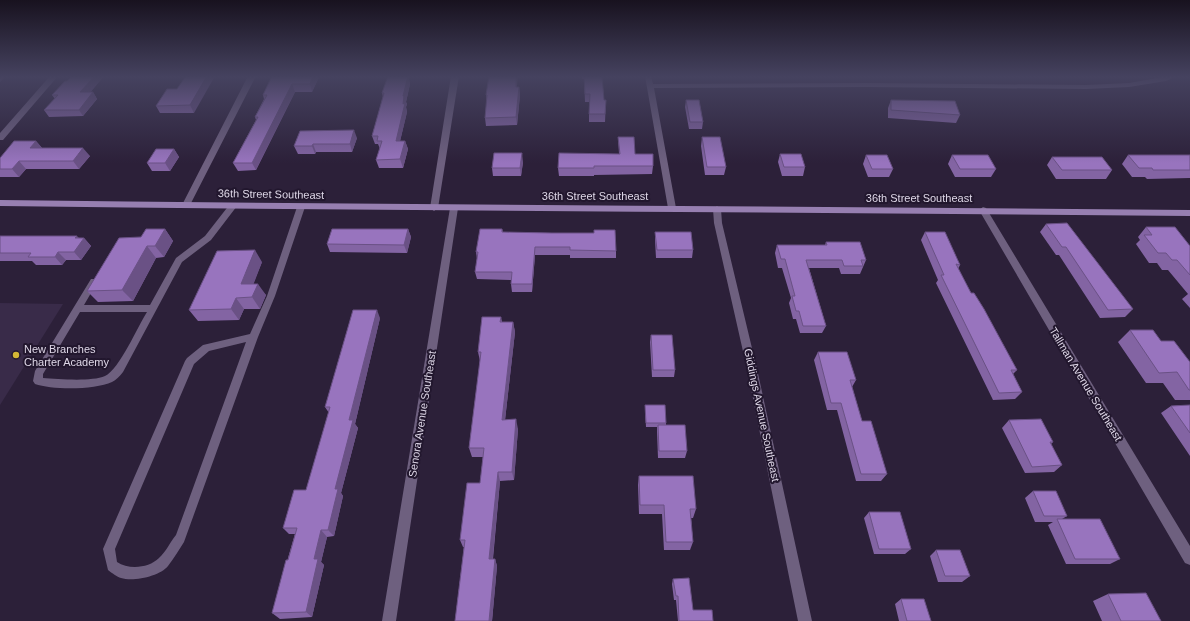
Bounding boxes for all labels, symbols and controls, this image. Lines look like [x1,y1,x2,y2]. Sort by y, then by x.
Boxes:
street label: 36th Street Southeast [218,187,324,201]
street label: 36th Street Southeast [542,190,648,202]
street label: 36th Street Southeast [866,192,972,204]
street label: Tallman Avenue Southeast [1047,325,1125,443]
place label: New Branches Charter Academy [24,343,109,368]
street label: Giddings Avenue Southeast [742,347,782,483]
marker: New Branches Charter Academy [11,350,21,360]
street label: Senora Avenue Southeast [406,350,438,478]

